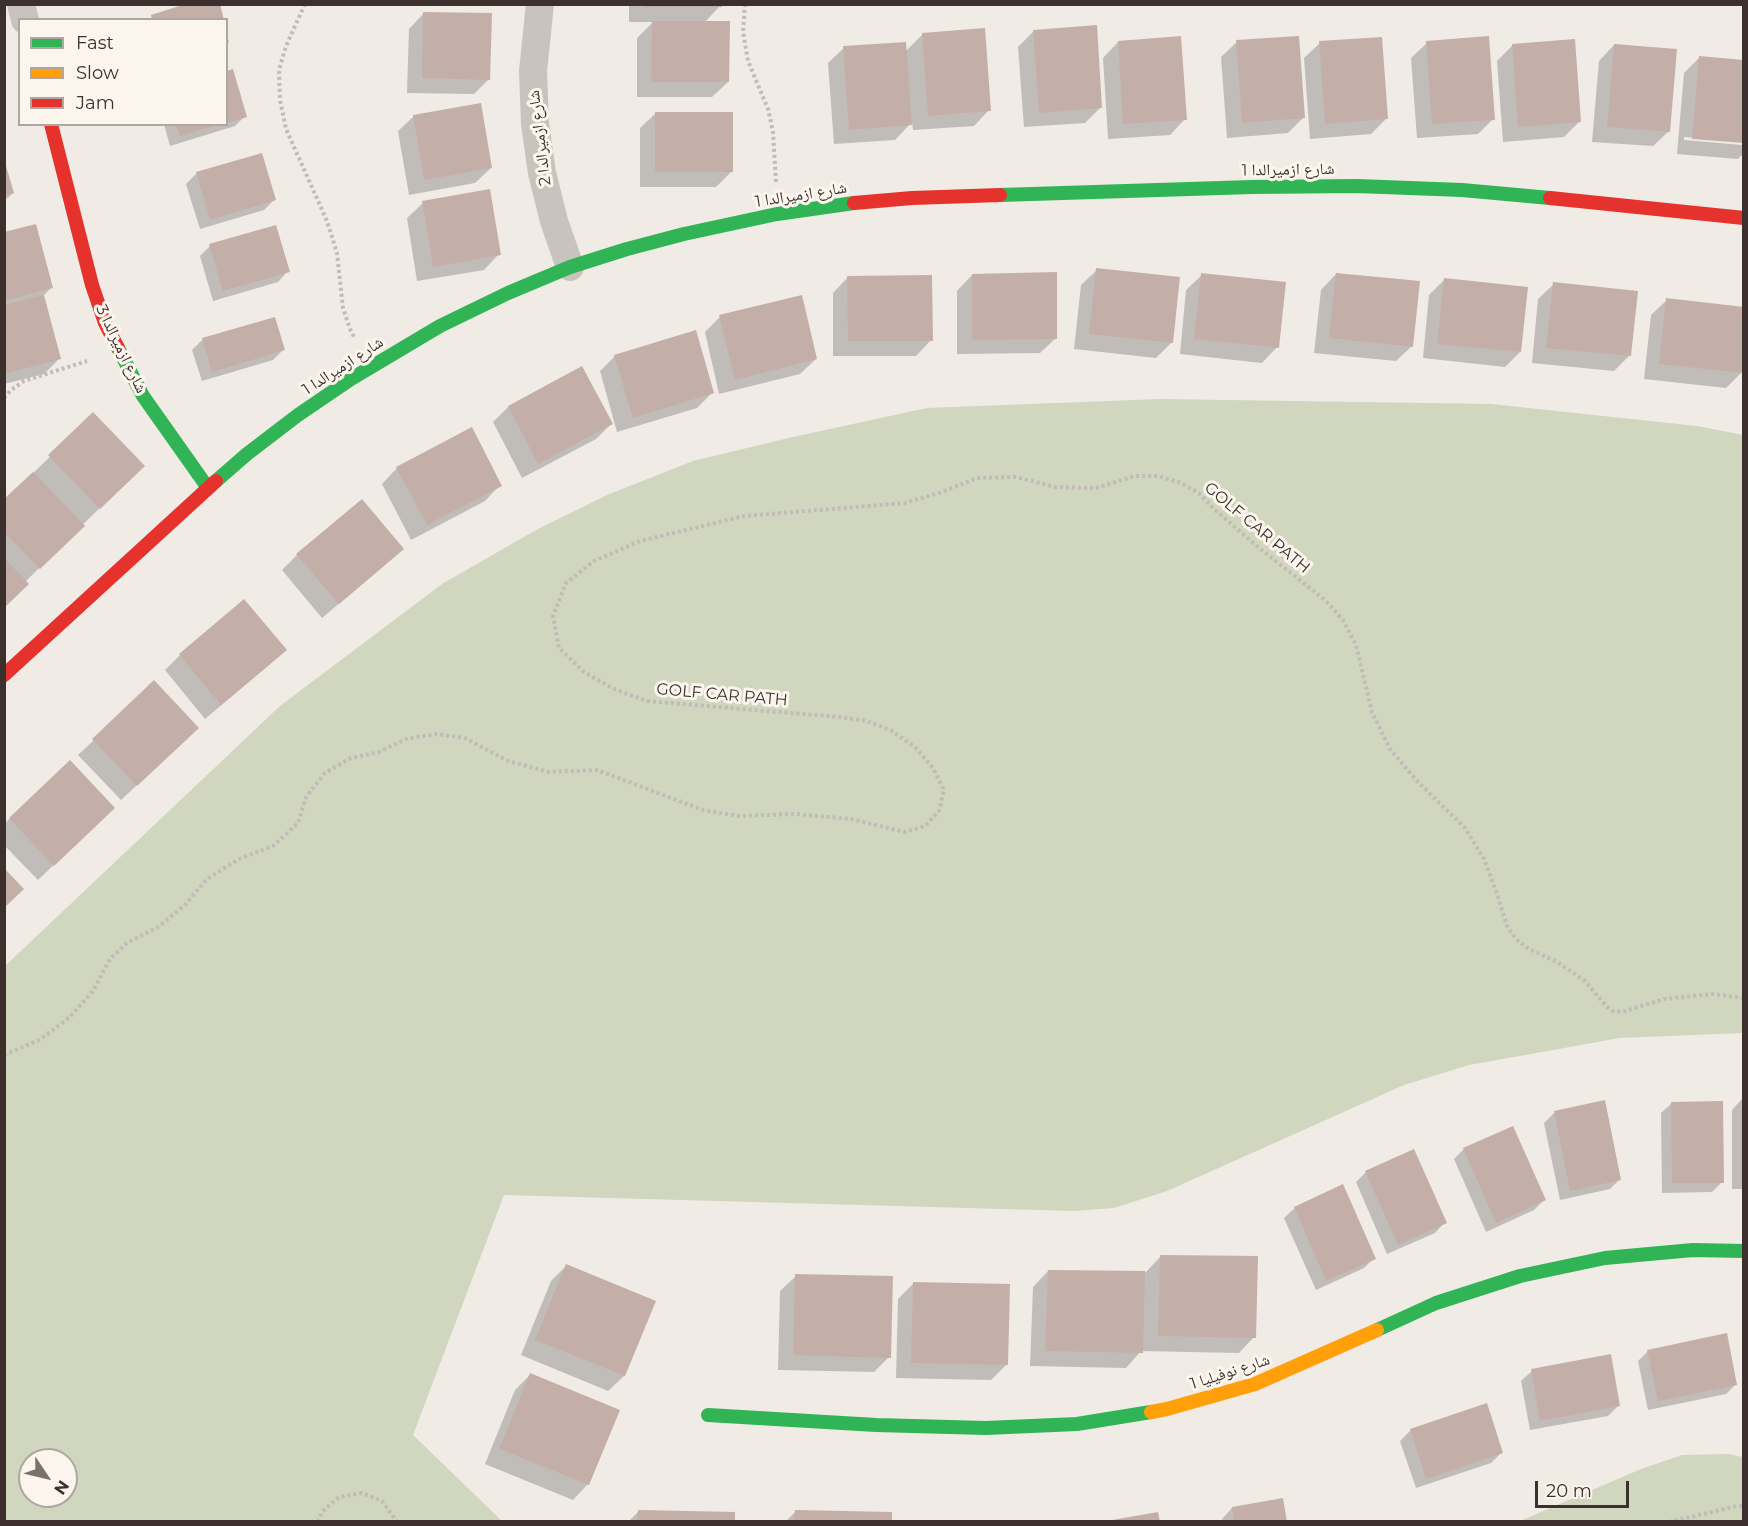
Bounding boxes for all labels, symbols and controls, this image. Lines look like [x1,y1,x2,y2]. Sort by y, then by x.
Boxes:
legend [18,18,228,126]
text: Fast [76,32,114,54]
text: Slow [76,62,119,84]
street label: شارع ازميرالدا 2 [525,89,555,187]
text: Jam [76,92,115,114]
street label: شارع ازميرالدا 1 [1242,160,1334,180]
street label: شارع ازميرالدا 1 [754,178,848,212]
street label: شارع ازميرالدا 3 [91,302,151,396]
street label: شارع ازميرالدا 1 [299,333,387,399]
street label: GOLF CAR PATH [1200,478,1314,578]
street label: GOLF CAR PATH [656,680,788,710]
street label: شارع نوفيليا 1 [1188,1350,1272,1394]
north arrow [18,1448,78,1508]
scale bar [1538,1469,1632,1507]
text: N [50,1477,73,1498]
text: 20 m [1546,1480,1592,1502]

